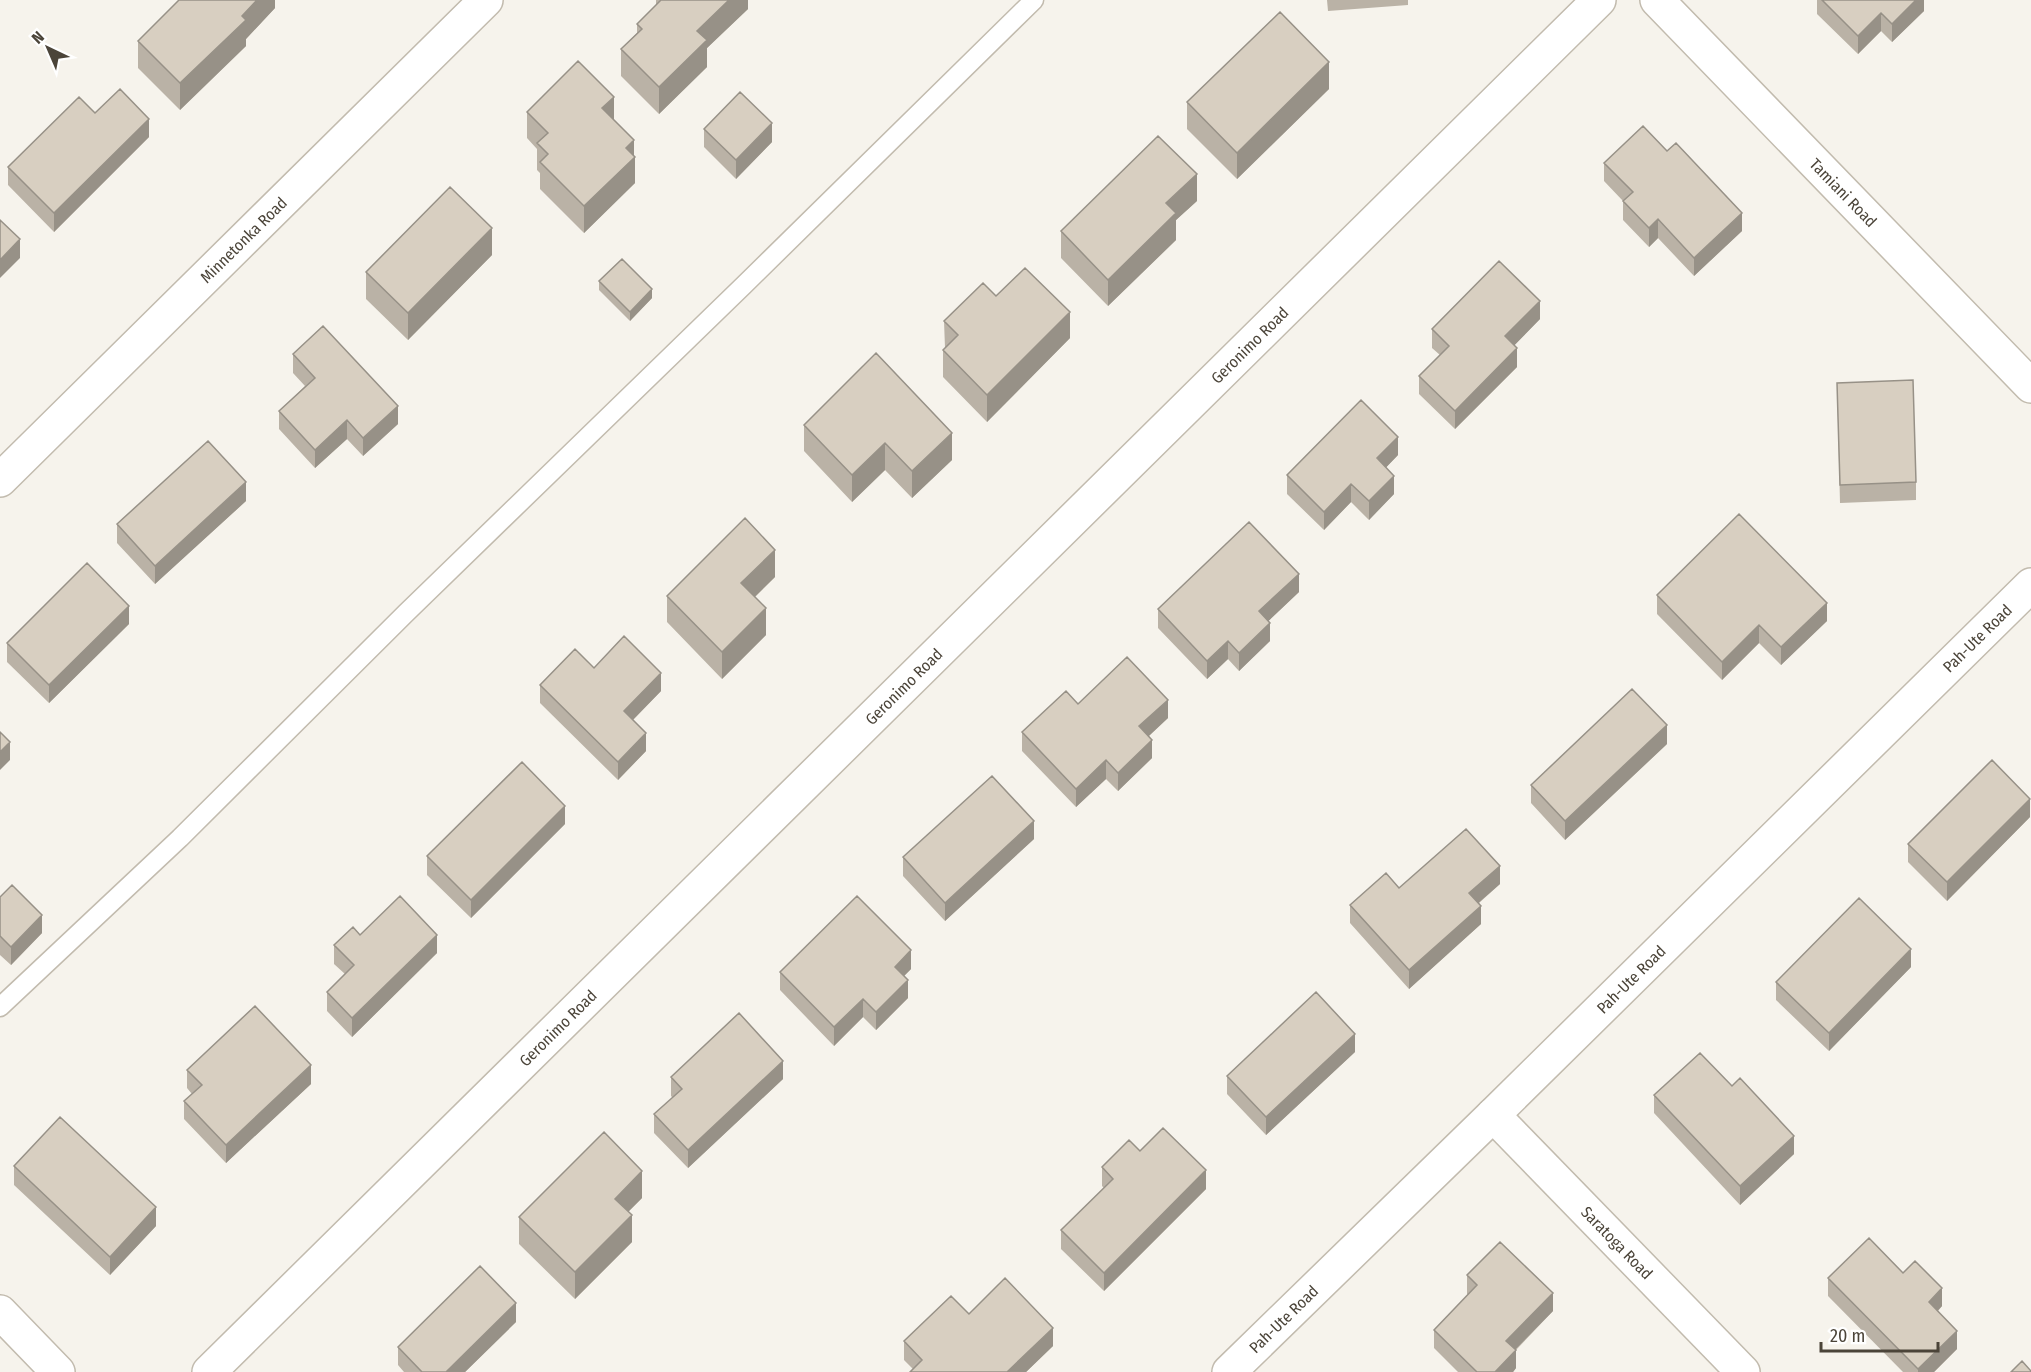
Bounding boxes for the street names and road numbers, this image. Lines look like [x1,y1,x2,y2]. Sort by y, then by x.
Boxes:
street label: Tamiani Road [1806,154,1881,231]
street label: Minnetonka Road [196,193,291,287]
street label: Geronimo Road [1207,303,1292,387]
street label: Pah-Ute Road [1939,600,2015,676]
street label: Geronimo Road [861,644,946,729]
street label: Pah-Ute Road [1593,941,1669,1017]
street label: Geronimo Road [515,986,600,1070]
street label: Saratoga Road [1577,1202,1657,1283]
street label: Pah-Ute Road [1245,1281,1322,1357]

